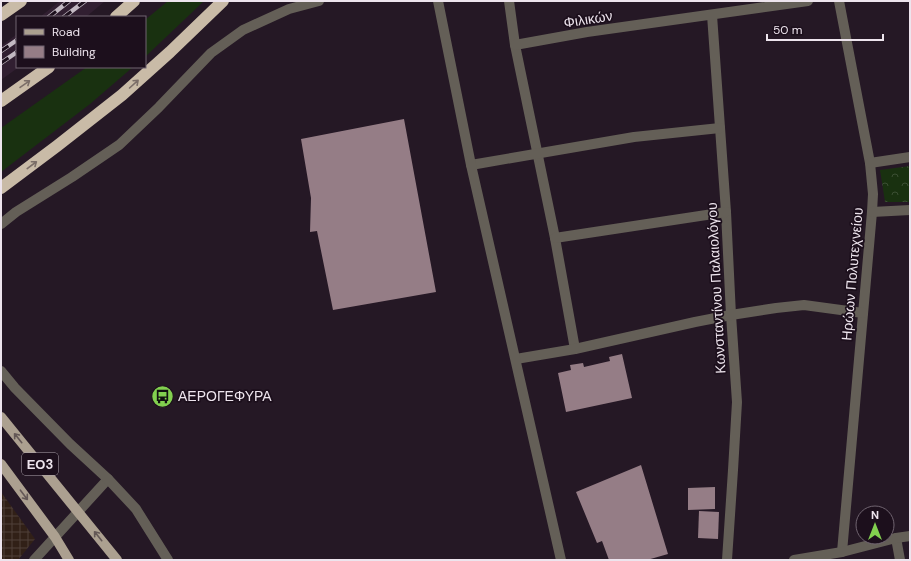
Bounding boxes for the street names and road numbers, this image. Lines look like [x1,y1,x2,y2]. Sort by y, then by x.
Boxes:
street label: Φιλικών [562,6,614,32]
street label: Κωνσταντίνου Παλαιολόγου [703,202,729,374]
street label: Ηρώων Πολυτεχνείου [837,207,867,341]
road number: ΕΟ3 [22,453,58,475]

